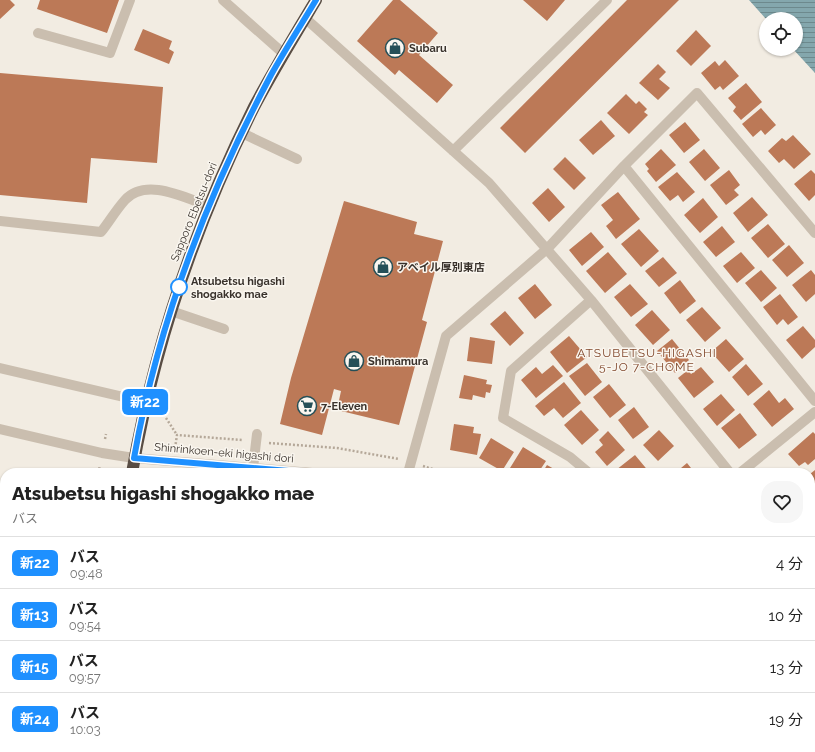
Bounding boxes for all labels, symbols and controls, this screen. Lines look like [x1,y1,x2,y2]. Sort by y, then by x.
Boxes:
map controls [759,12,803,56]
button: locate [759,12,803,56]
shop icon: Subaru [384,37,406,59]
place label: Subaru [409,42,447,55]
street label: Sapporo Ebetsu-dori [168,161,220,263]
shop icon: アベイル厚別東店 [372,256,394,278]
place label: アベイル厚別東店 [397,261,485,274]
place label: Atsubetsu higashi shogakko mae [191,275,285,301]
marker: Atsubetsu higashi shogakko mae [170,278,188,296]
district label: ATSUBETSU-HIGASHI 5-JO 7-CHOME [577,346,717,374]
shop icon: Shimamura [343,350,365,372]
place label: Shimamura [368,355,428,368]
line badge: 新22 [122,389,168,415]
text: 新22 [130,394,160,410]
supermarket icon: 7-Eleven [296,395,318,417]
place label: 7-Eleven [321,400,367,413]
street label: Shinrinkoen-eki higashi dori [154,440,294,466]
button: heart [761,481,803,523]
text: Atsubetsu higashi shogakko mae [12,482,314,504]
text: バス [12,511,38,526]
text: バス [70,548,100,566]
text: 新22 [20,555,50,571]
text: 4 分 [776,555,803,573]
text: 09:48 [70,566,103,581]
text: バス [69,600,99,618]
text: 新13 [20,607,49,623]
text: 10 分 [769,607,803,625]
text: 09:54 [69,618,101,633]
text: バス [69,652,99,670]
text: 新15 [20,659,49,675]
text: 13 分 [770,659,803,677]
text: 09:57 [69,670,101,685]
text: バス [70,704,100,722]
text: 新24 [20,711,50,727]
text: 19 分 [769,711,803,729]
text: 10:03 [70,722,101,737]

